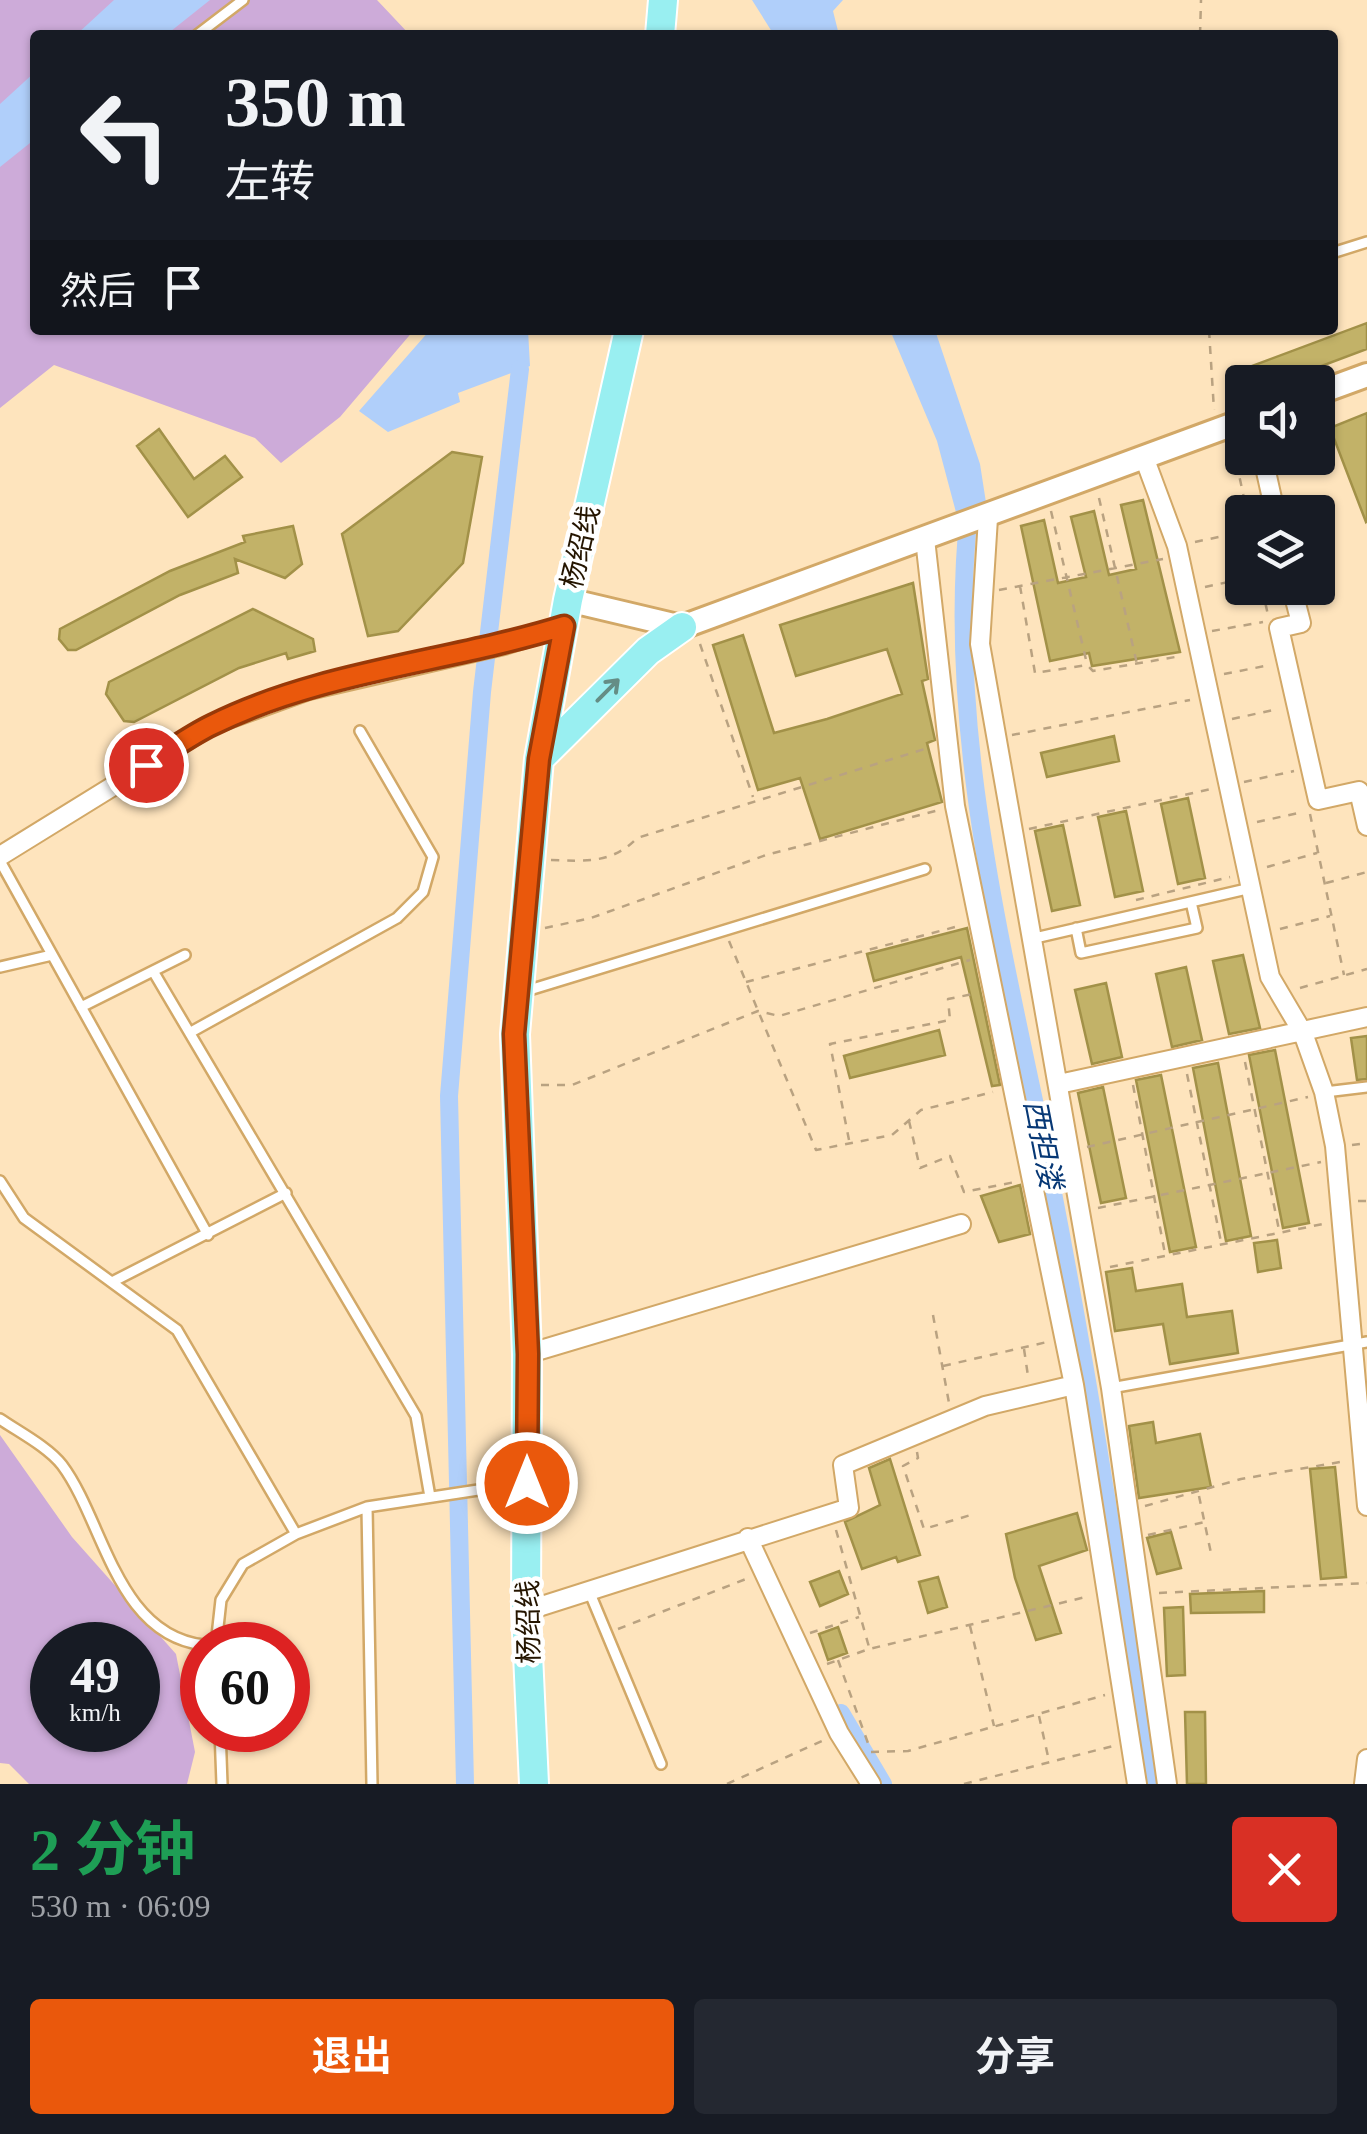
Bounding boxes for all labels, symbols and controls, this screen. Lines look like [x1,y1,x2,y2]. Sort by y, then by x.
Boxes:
text: 350 m [225,64,406,141]
icon: left [60,70,190,200]
text: 左转 [225,157,315,207]
icon: arrive [156,260,211,315]
text: 然后 [60,270,136,312]
map controls [1225,365,1335,605]
button: sound [1225,365,1335,475]
button: layers [1225,495,1335,605]
street label: 杨绍线 [556,503,605,592]
one-way arrow [596,679,620,703]
pin [104,723,189,808]
icon: arrive [119,738,174,793]
water label: 西担溇 [1019,1097,1069,1194]
position arrow [475,1431,579,1535]
street label: 杨绍线 [512,1580,545,1664]
speed limit sign: 60 [180,1622,310,1752]
text: 49 [70,1647,120,1703]
text: km/h [69,1699,121,1726]
text: 2 分钟 [30,1817,195,1883]
button: close [1232,1817,1337,1922]
text: 530 m · 06:09 [30,1888,210,1924]
button: 退出 [30,1999,674,2114]
button: 分享 [694,1999,1337,2114]

